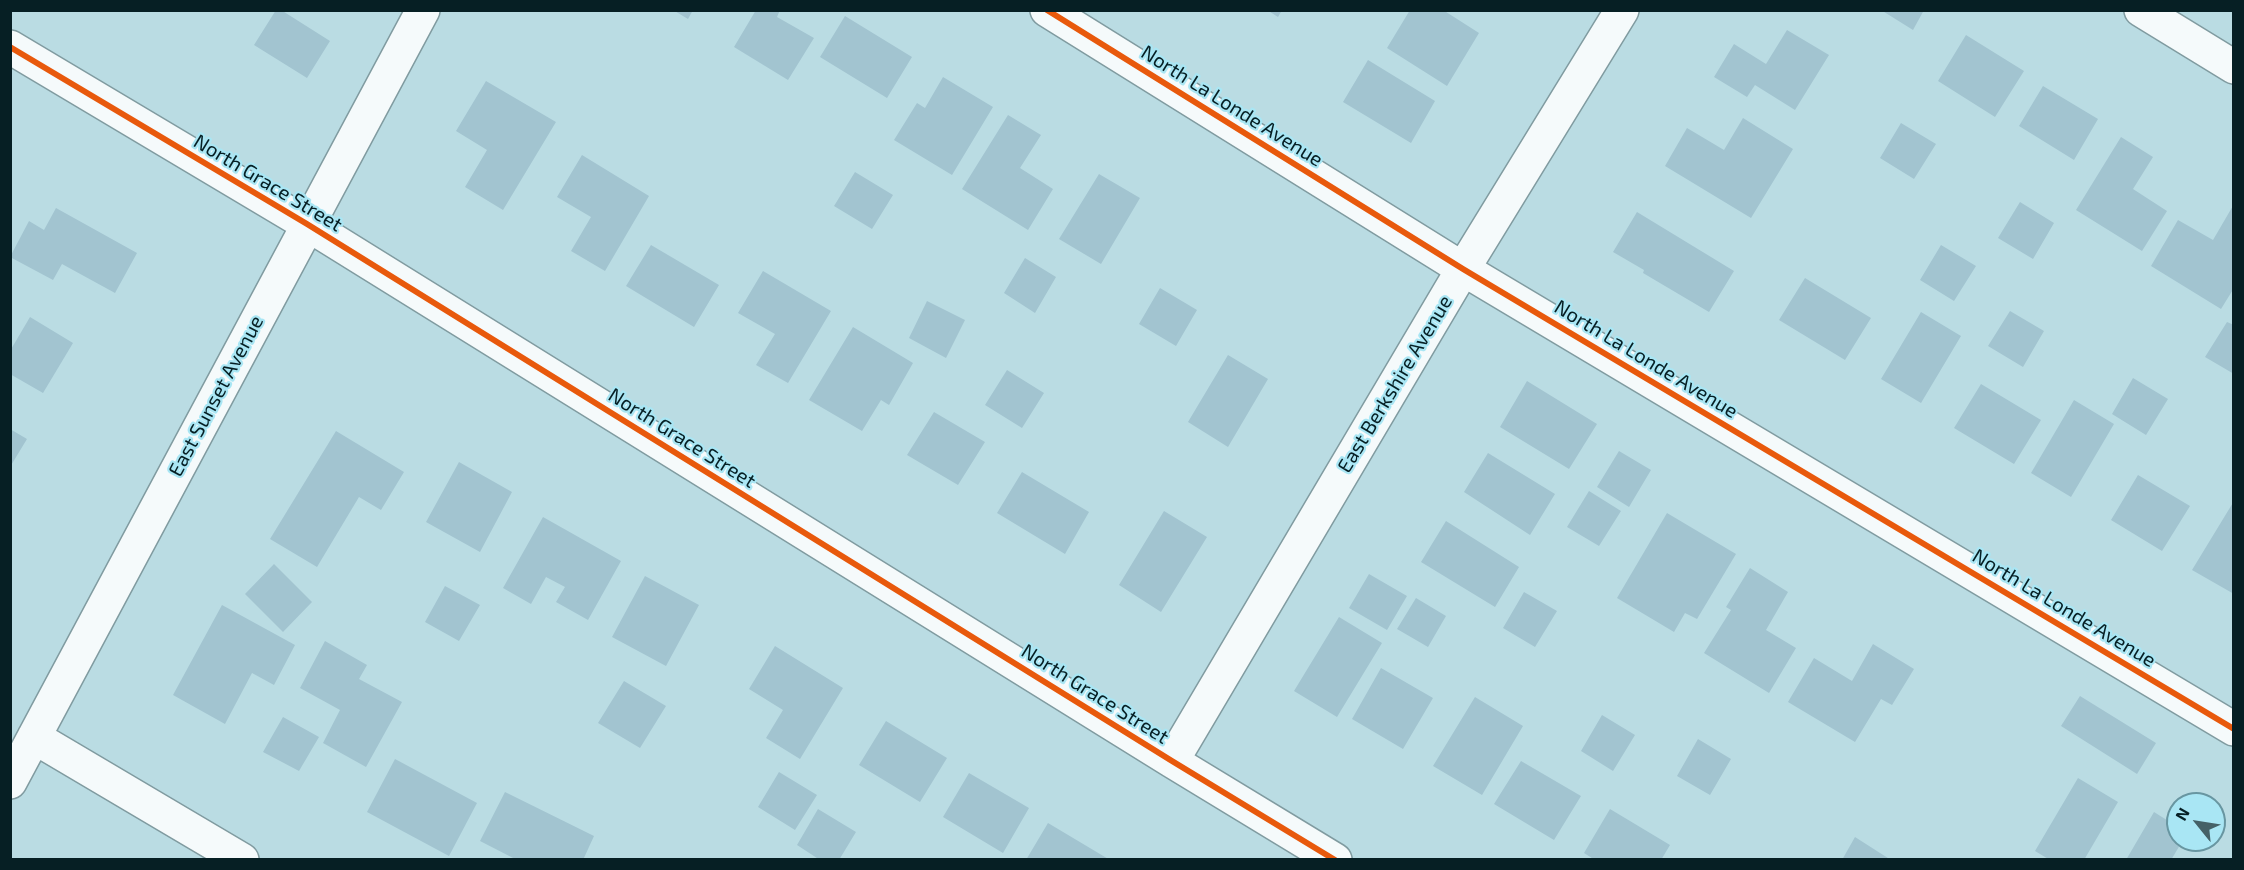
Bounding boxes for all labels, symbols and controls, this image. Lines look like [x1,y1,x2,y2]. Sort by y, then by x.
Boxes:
street label: North La Londe Avenue [1137,40,1327,172]
street label: North Grace Street [189,129,347,237]
street label: East Berkshire Avenue [1333,291,1457,477]
street label: North La Londe Avenue [1550,295,1742,423]
street label: East Sunset Avenue [163,311,269,481]
street label: North Grace Street [604,383,760,493]
street label: North La Londe Avenue [1968,544,2160,672]
street label: North Grace Street [1017,639,1173,749]
north arrow [2166,792,2226,852]
text: N [2171,804,2193,824]

